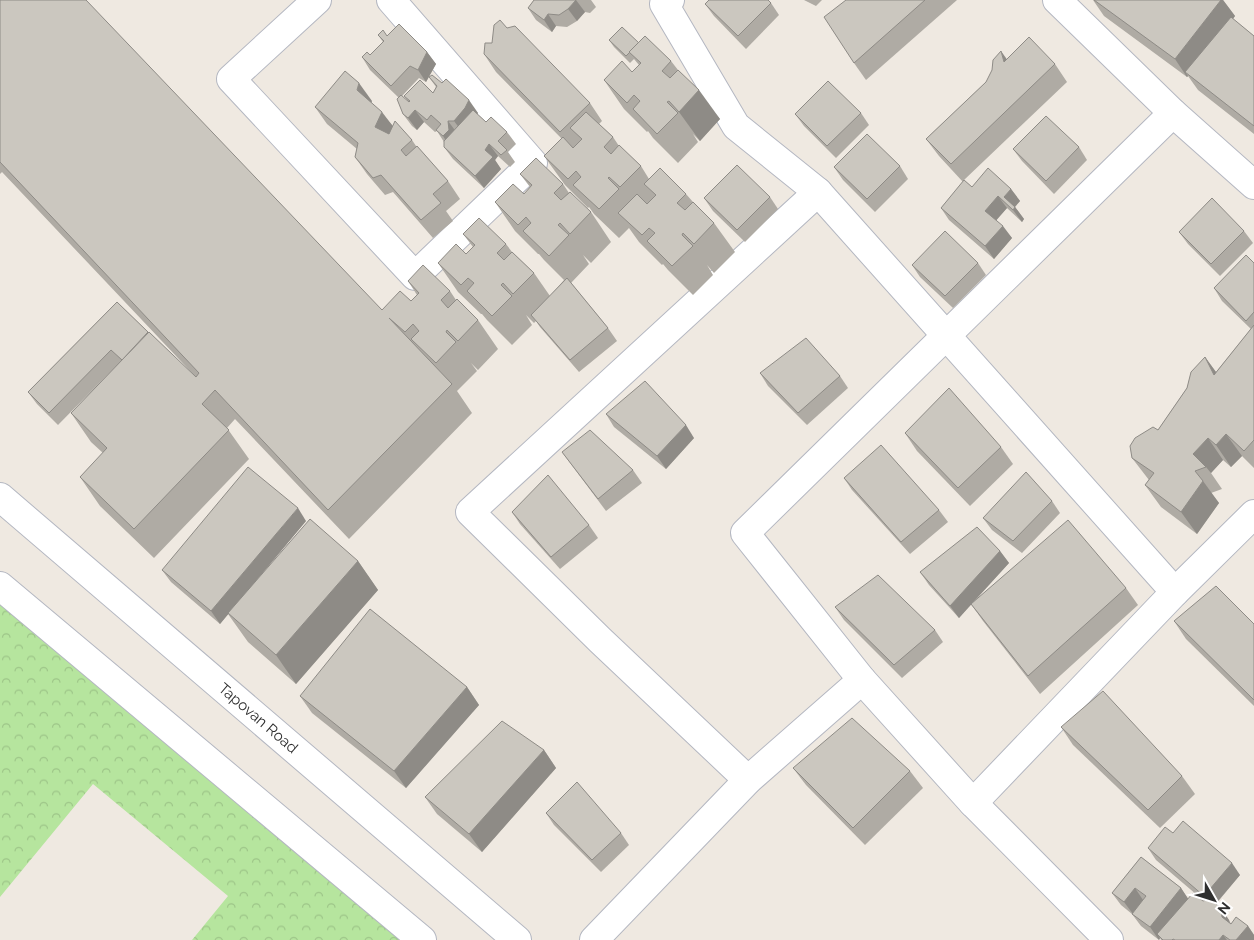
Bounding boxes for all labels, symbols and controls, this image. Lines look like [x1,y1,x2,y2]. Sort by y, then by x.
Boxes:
street label: Tapovan Road [215,679,301,757]
north arrow [1189,875,1239,925]
text: N [1215,899,1234,917]

